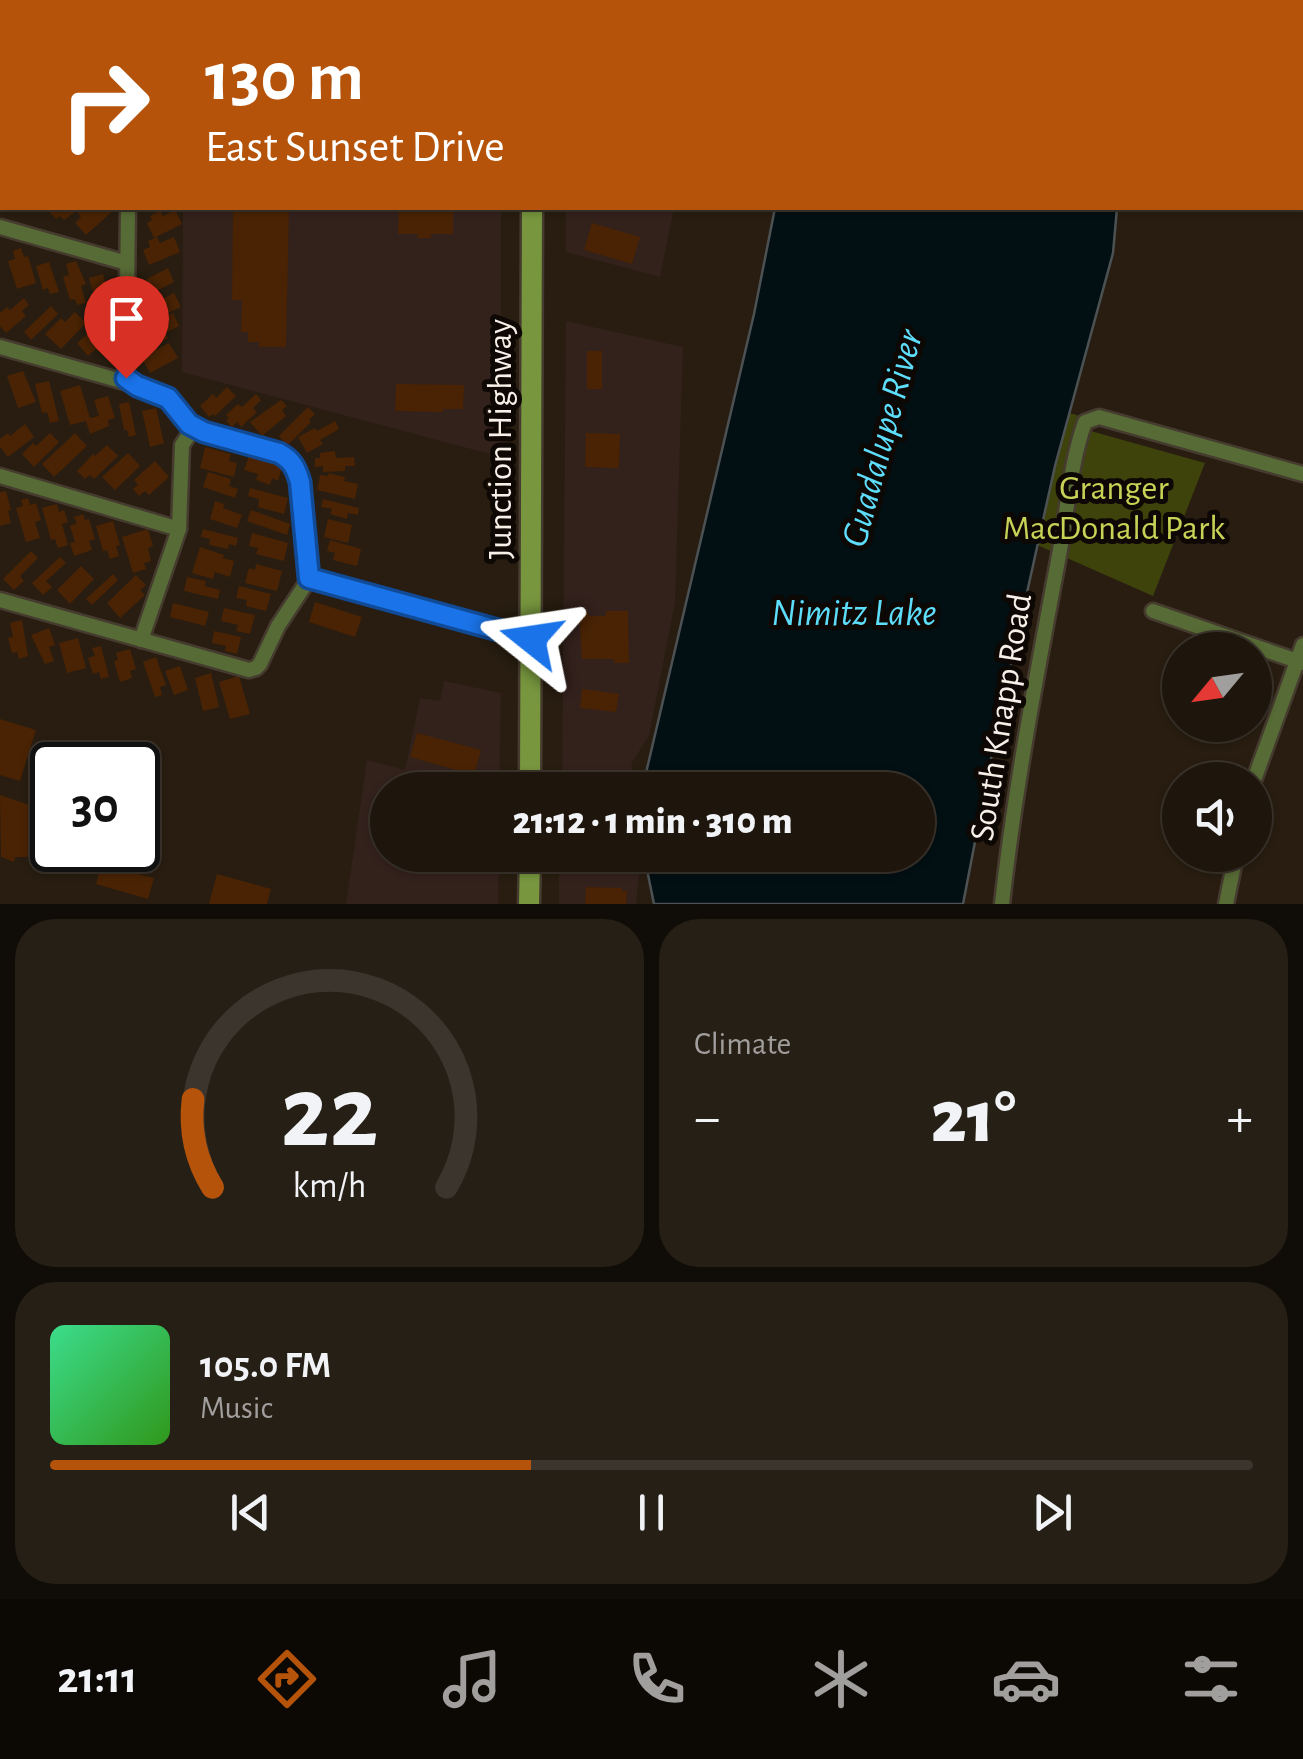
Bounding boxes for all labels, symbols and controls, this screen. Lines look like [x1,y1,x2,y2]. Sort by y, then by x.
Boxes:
icon: right [40,40,170,170]
text: 130 m [205,43,364,113]
text: East Sunset Drive [205,125,505,170]
pin [84,276,169,379]
icon: arrive [99,291,154,346]
street label: Junction Highway [483,319,518,559]
water label: Guadalupe River [836,324,931,551]
park label: Granger MacDonald Park [1003,471,1225,546]
position arrow [479,587,583,691]
street label: South Knapp Road [965,591,1038,843]
water label: Nimitz Lake [771,595,937,633]
north arrow [1162,632,1272,742]
map controls [1162,632,1272,872]
speed limit sign: 30 [30,742,160,872]
button: sound [1162,762,1272,872]
text: 21:12 · 1 min · 310 m [513,803,793,841]
text: Climate [694,1028,791,1060]
text: 22 [281,1062,378,1166]
text: 21° [931,1081,1016,1156]
text: − [694,1091,720,1146]
text: + [1227,1091,1253,1146]
text: km/h [293,1168,366,1204]
text: 105.0 FM [200,1347,331,1385]
text: Music [200,1392,273,1424]
icon: previous [223,1485,278,1540]
icon: pause [624,1485,679,1540]
icon: next [1025,1485,1080,1540]
icon: directions [252,1644,322,1714]
icon: music [437,1644,507,1714]
icon: phone [622,1644,692,1714]
icon: climate [806,1644,876,1714]
icon: car [991,1644,1061,1714]
icon: filters [1176,1644,1246,1714]
text: 21:11 [57,1656,137,1701]

